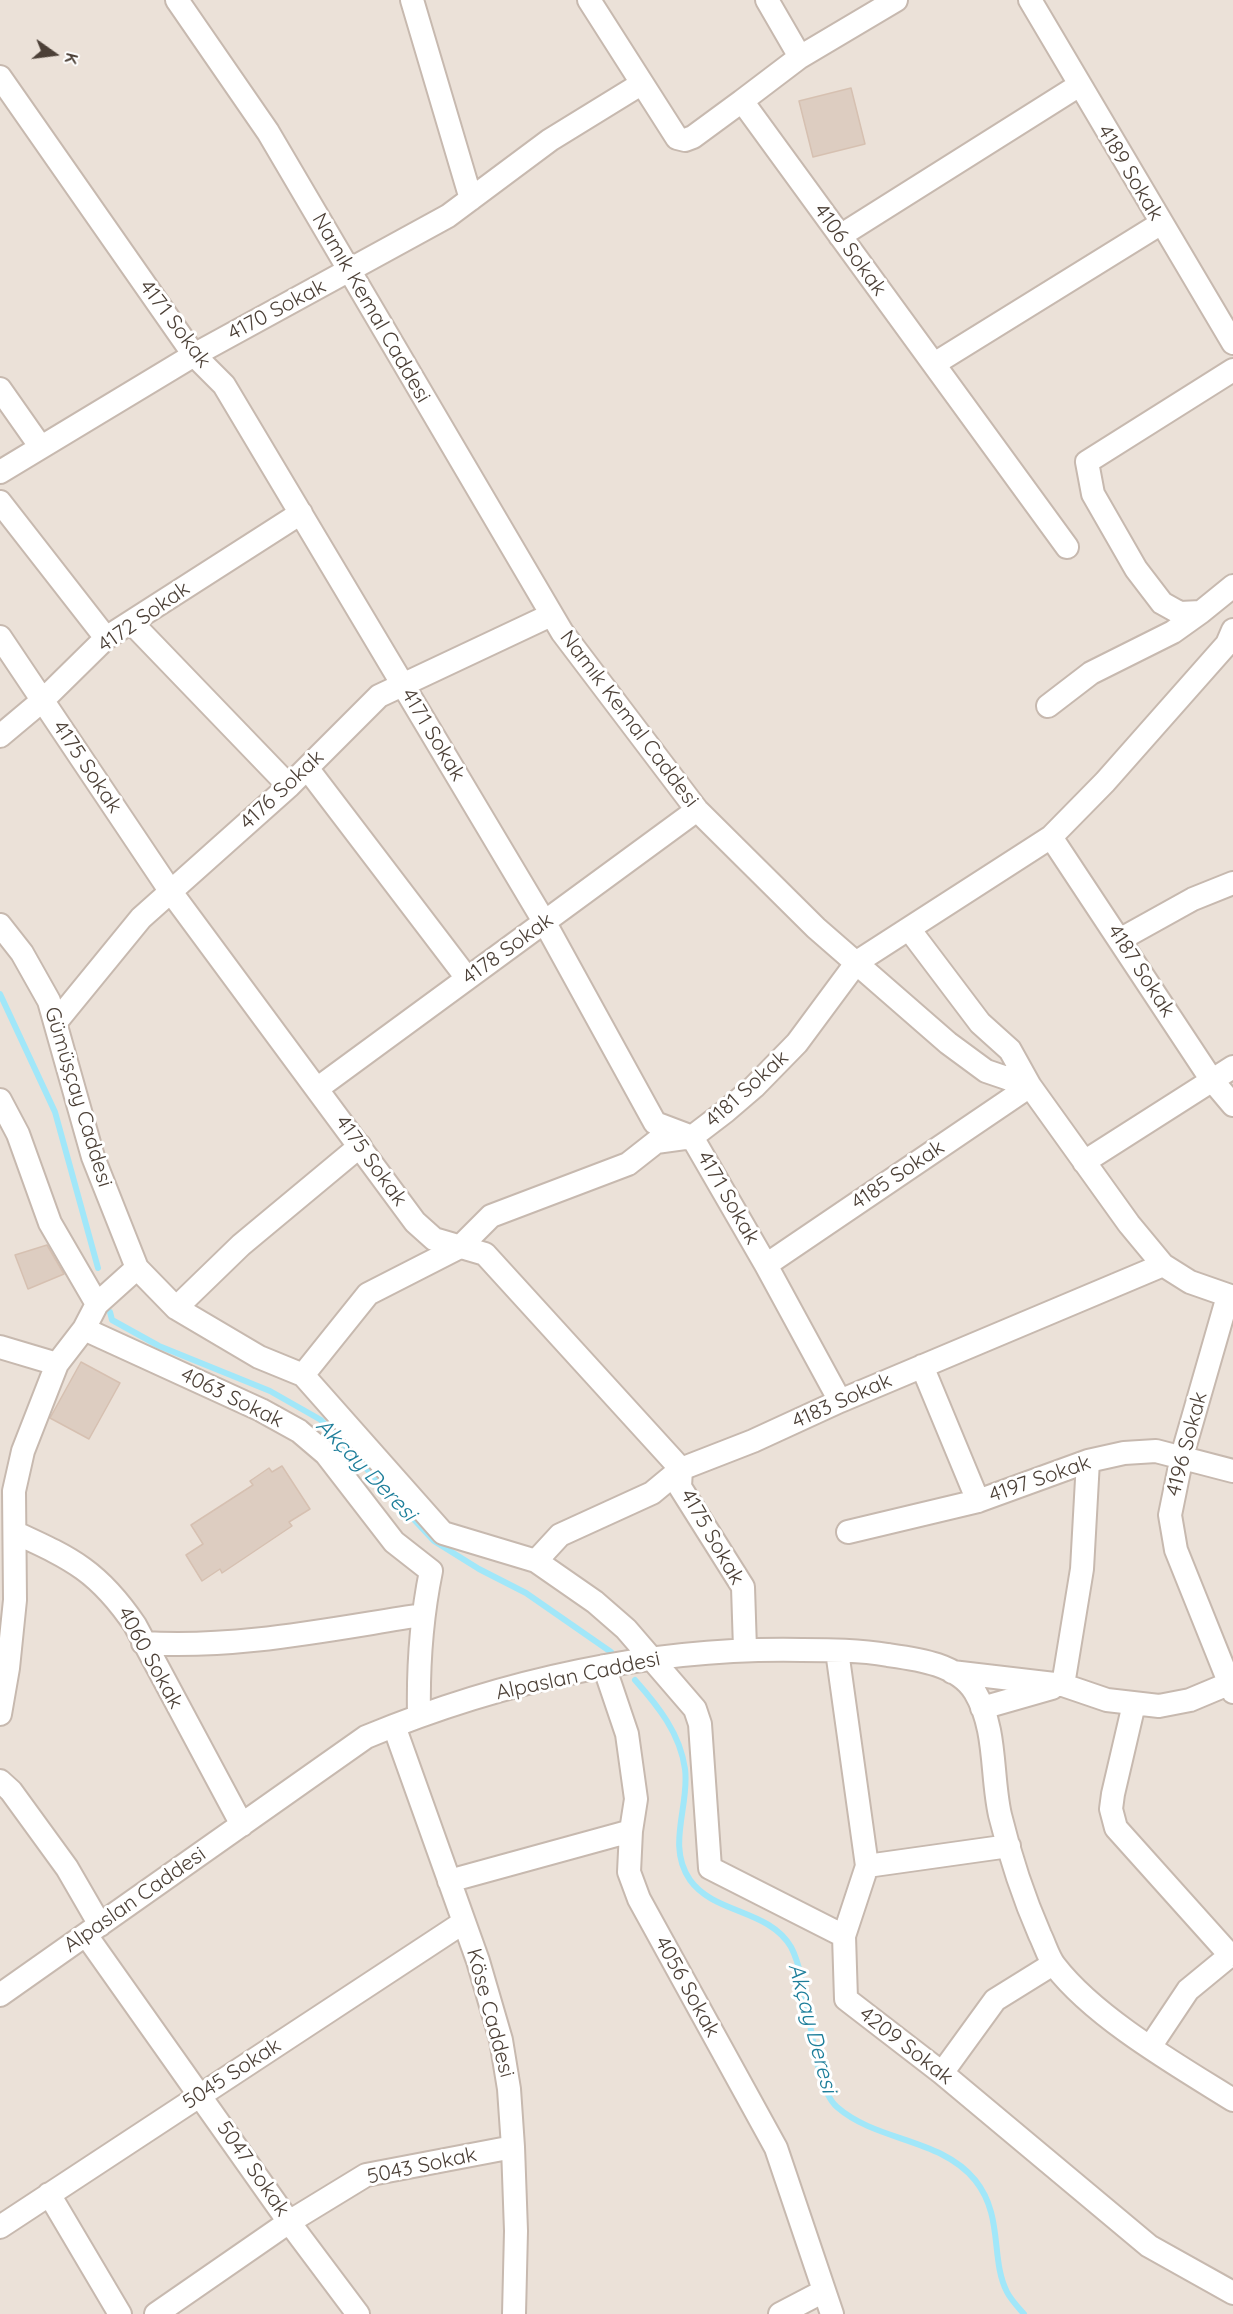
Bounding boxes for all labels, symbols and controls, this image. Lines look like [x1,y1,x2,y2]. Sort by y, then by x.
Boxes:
north arrow [24,24,84,84]
text: K [60,51,82,66]
street label: 4189 Sokak [1092,121,1168,225]
street label: 4106 Sokak [808,199,892,301]
street label: Namık Kemal Caddesi [306,209,436,407]
street label: 4170 Sokak [224,274,330,346]
street label: 4171 Sokak [134,275,216,373]
street label: 4172 Sokak [93,576,195,658]
street label: Namık Kemal Caddesi [554,626,704,812]
street label: 4171 Sokak [396,684,470,786]
street label: 4175 Sokak [47,716,127,818]
street label: 4176 Sokak [235,745,329,835]
street label: 4178 Sokak [458,908,558,990]
street label: 4187 Sokak [1102,920,1180,1022]
street label: Gümüşçay Caddesi [39,1004,117,1190]
street label: 4181 Sokak [700,1045,794,1133]
street label: 4175 Sokak [330,1111,412,1211]
street label: 4185 Sokak [847,1135,949,1215]
street label: 4171 Sokak [691,1147,765,1249]
street label: 4063 Sokak [177,1362,287,1434]
street label: 4183 Sokak [788,1368,896,1434]
street label: 4196 Sokak [1161,1389,1213,1499]
water label: Akçay Deresi [310,1413,422,1527]
street label: 4197 Sokak [986,1450,1094,1508]
street label: 4175 Sokak [675,1485,749,1589]
street label: 4060 Sokak [112,1603,188,1713]
street label: Alpaslan Caddesi [494,1646,662,1706]
street label: Alpaslan Caddesi [59,1842,211,1958]
street label: 4056 Sokak [649,1932,725,2042]
street label: Köse Caddesi [461,1946,519,2080]
water label: Akçay Deresi [782,1960,842,2096]
street label: 4209 Sokak [854,2002,958,2090]
street label: 5045 Sokak [178,2033,286,2115]
street label: 5047 Sokak [211,2117,295,2221]
street label: 5043 Sokak [365,2142,479,2190]

